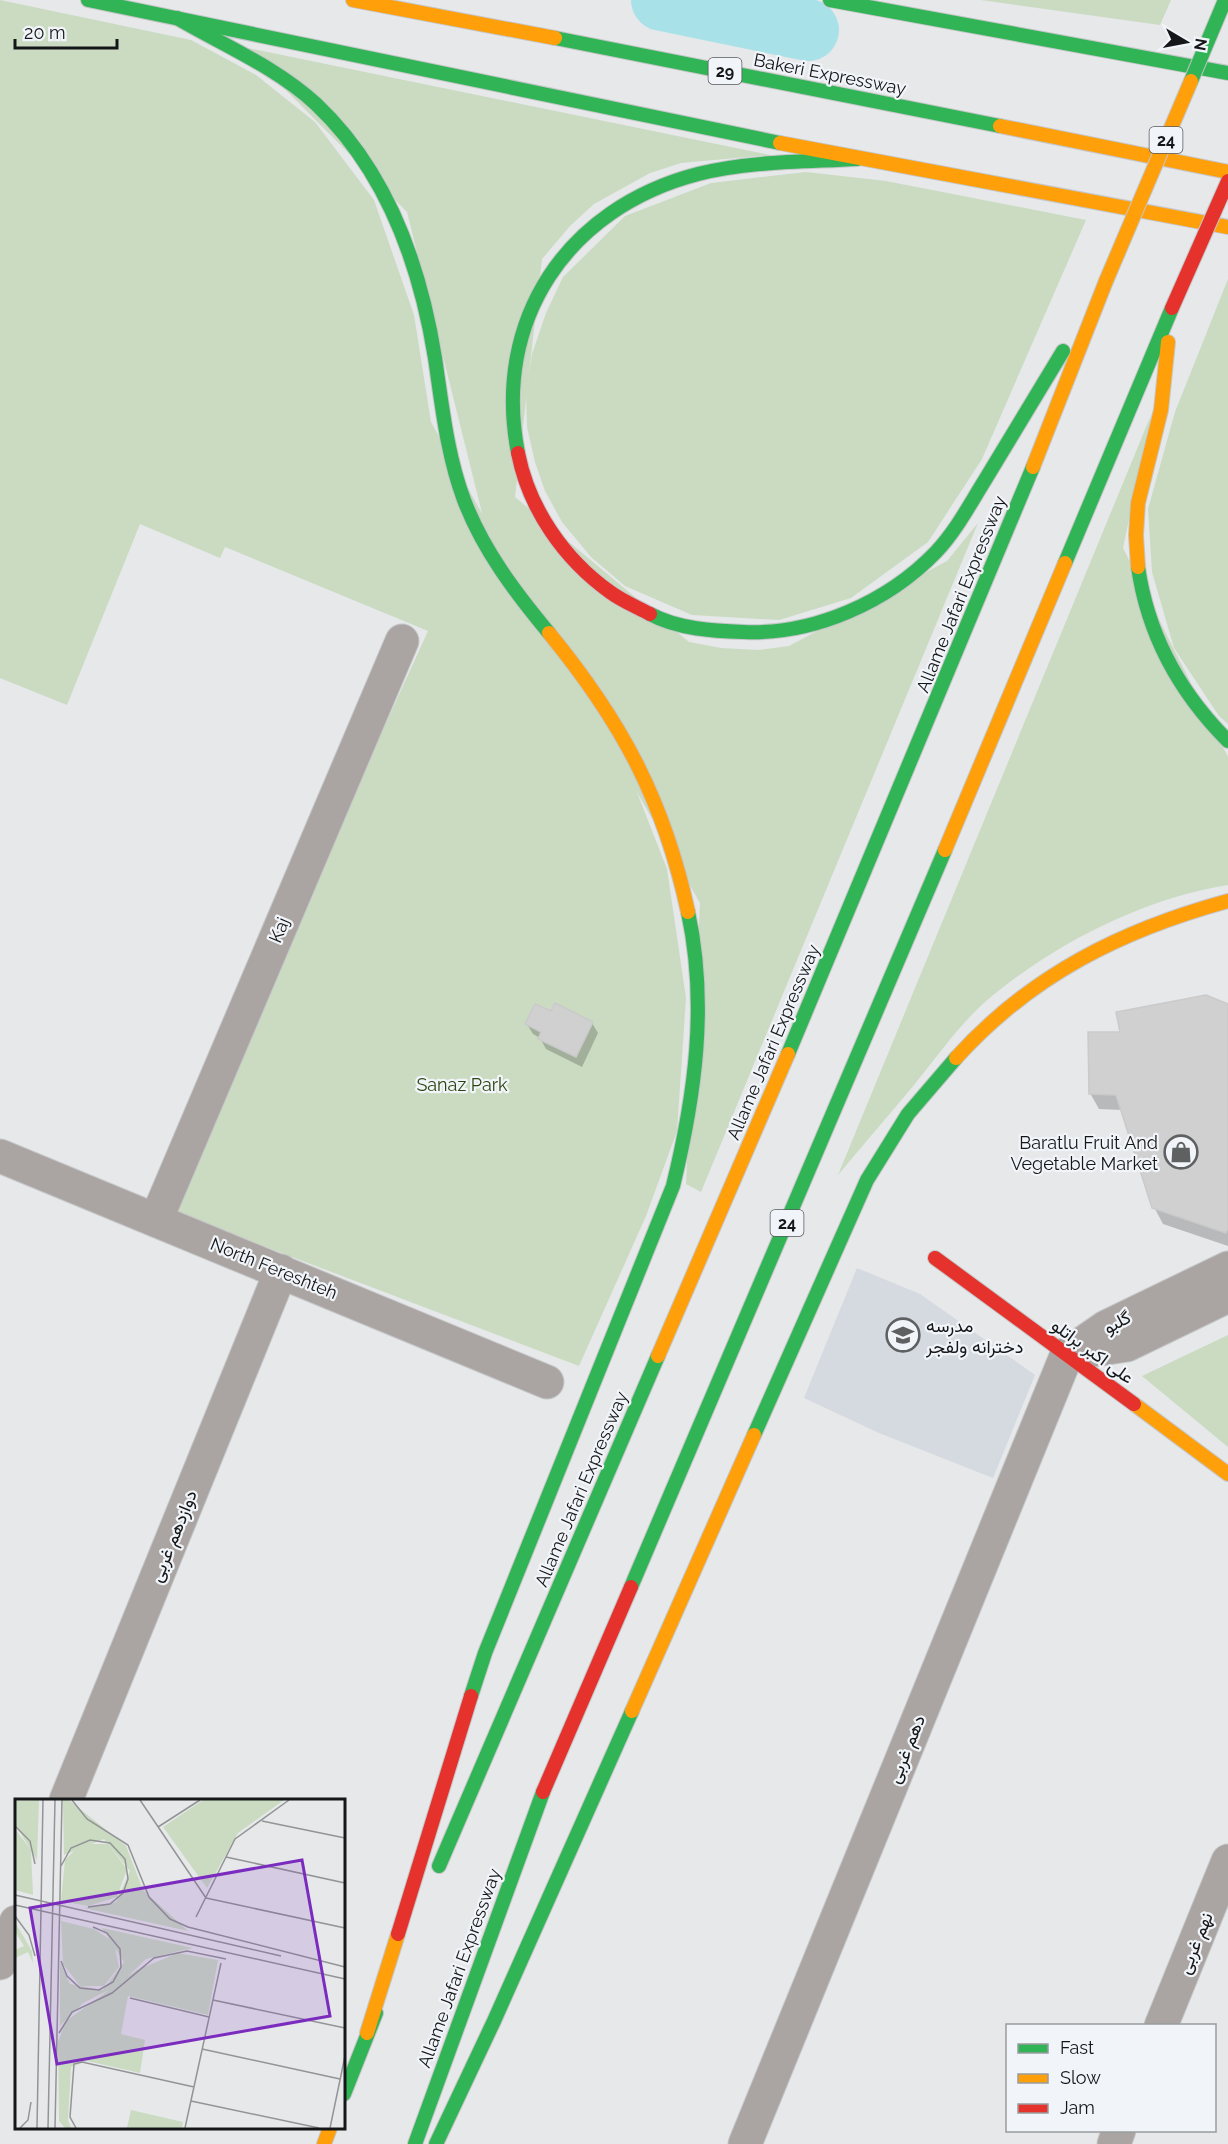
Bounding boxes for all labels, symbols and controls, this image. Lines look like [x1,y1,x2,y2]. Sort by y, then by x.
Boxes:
scale bar [15,12,117,50]
north arrow [1156,12,1216,72]
text: 20 m [24,22,66,43]
text: N [1190,37,1211,52]
street label: Bakeri Expressway [752,49,908,99]
road number: 29 [708,58,742,84]
road number: 24 [1150,127,1182,153]
street label: Allame Jafari Expressway [912,492,1010,695]
street label: Kaj [264,914,294,946]
street label: Allame Jafari Expressway [722,941,824,1143]
park label: Sanaz Park [416,1074,508,1095]
place label: Baratlu Fruit And Vegetable Market [1010,1132,1158,1174]
shop icon: Baratlu Fruit And Vegetable Market [1163,1134,1199,1170]
road number: 24 [770,1210,804,1236]
street label: North Fereshteh [207,1233,341,1303]
street label: گلبو [1100,1306,1135,1339]
street label: علی اکبر براتلو [1047,1314,1138,1389]
place label: مدرسه دخترانه ولفجر [925,1315,1023,1358]
school or university icon: مدرسه دخترانه ولفجر [885,1317,921,1353]
street label: Allame Jafari Expressway [530,1388,632,1590]
street label: دوازدهم غربی [145,1487,203,1586]
street label: دهم غربی [883,1712,931,1787]
inset map [15,1799,345,2129]
street label: Allame Jafari Expressway [413,1865,505,2070]
street label: نهم غربی [1173,1909,1219,1978]
legend [1006,2024,1216,2132]
text: Fast [1060,2037,1094,2058]
text: Slow [1060,2067,1101,2088]
text: Jam [1060,2097,1095,2118]

